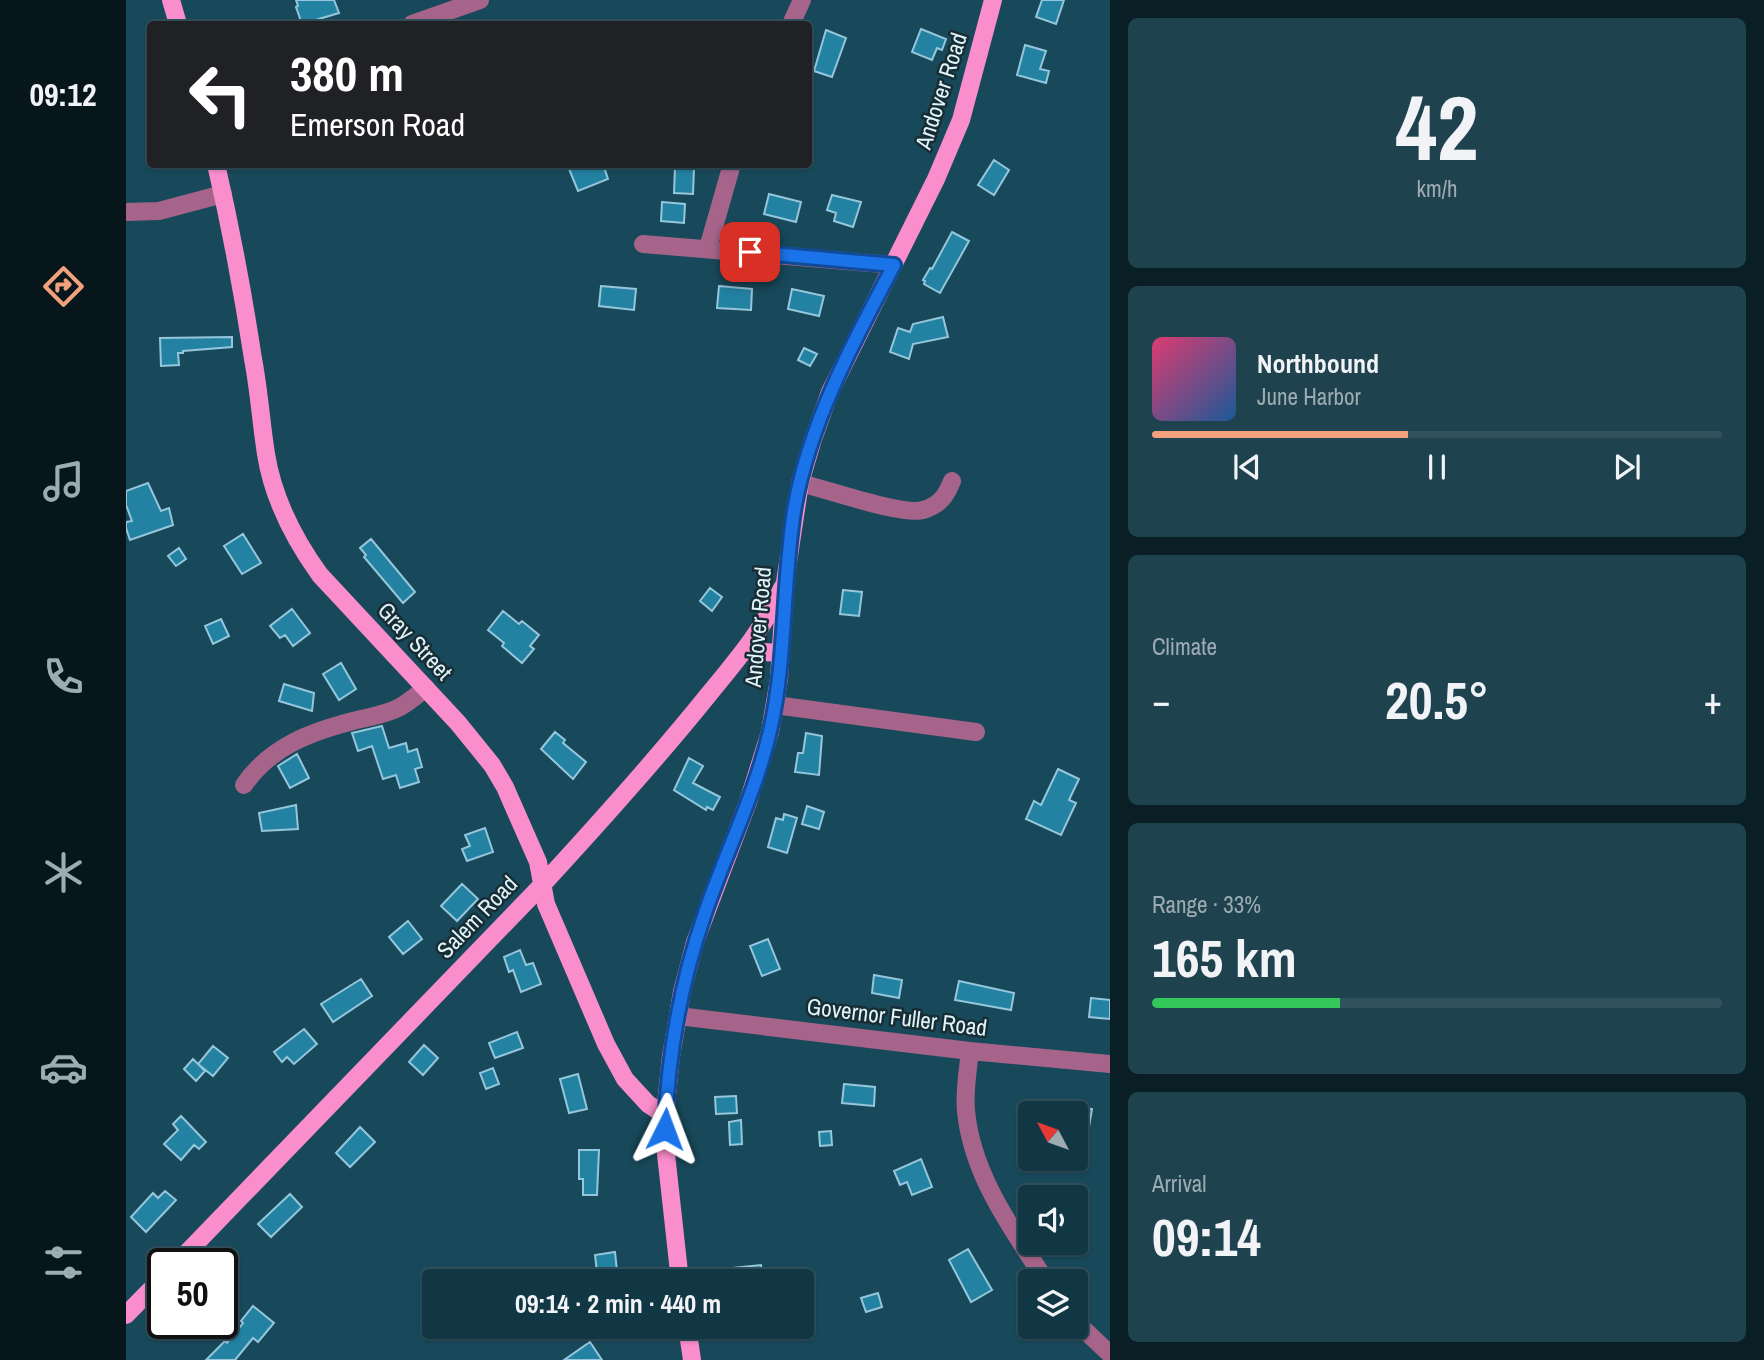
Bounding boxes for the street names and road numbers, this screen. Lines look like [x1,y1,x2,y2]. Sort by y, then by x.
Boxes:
street label: Andover Road [907,29,974,154]
street label: Andover Road [737,566,778,689]
street label: Gray Street [371,595,460,687]
street label: Salem Road [429,869,524,965]
street label: Governor Fuller Road [805,990,989,1043]

